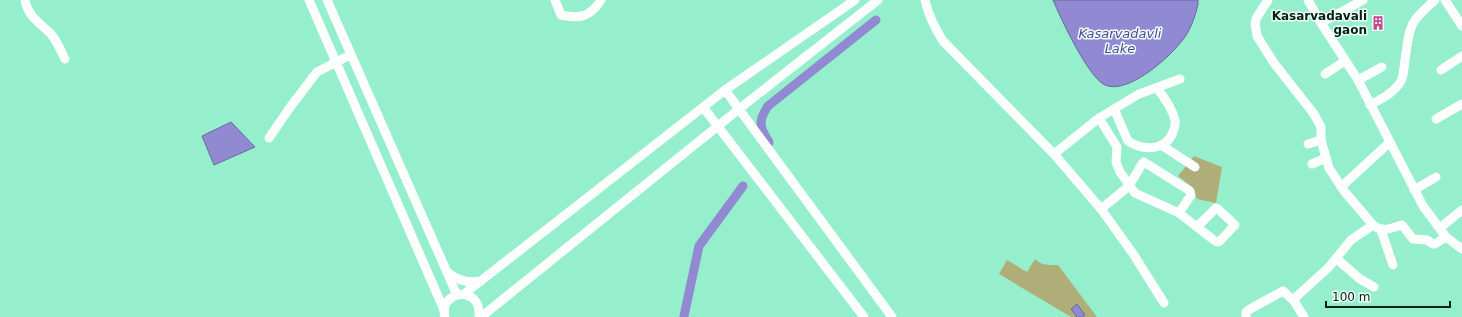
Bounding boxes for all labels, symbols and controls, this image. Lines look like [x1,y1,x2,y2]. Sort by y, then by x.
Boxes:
place label: Kasarvadavali gaon [1272,9,1367,37]
building icon: Kasarvadavali gaon [1370,15,1386,31]
water label: Kasarvadavli Lake [1079,26,1162,56]
scale bar [1326,283,1450,309]
text: 100 m [1332,290,1370,304]

